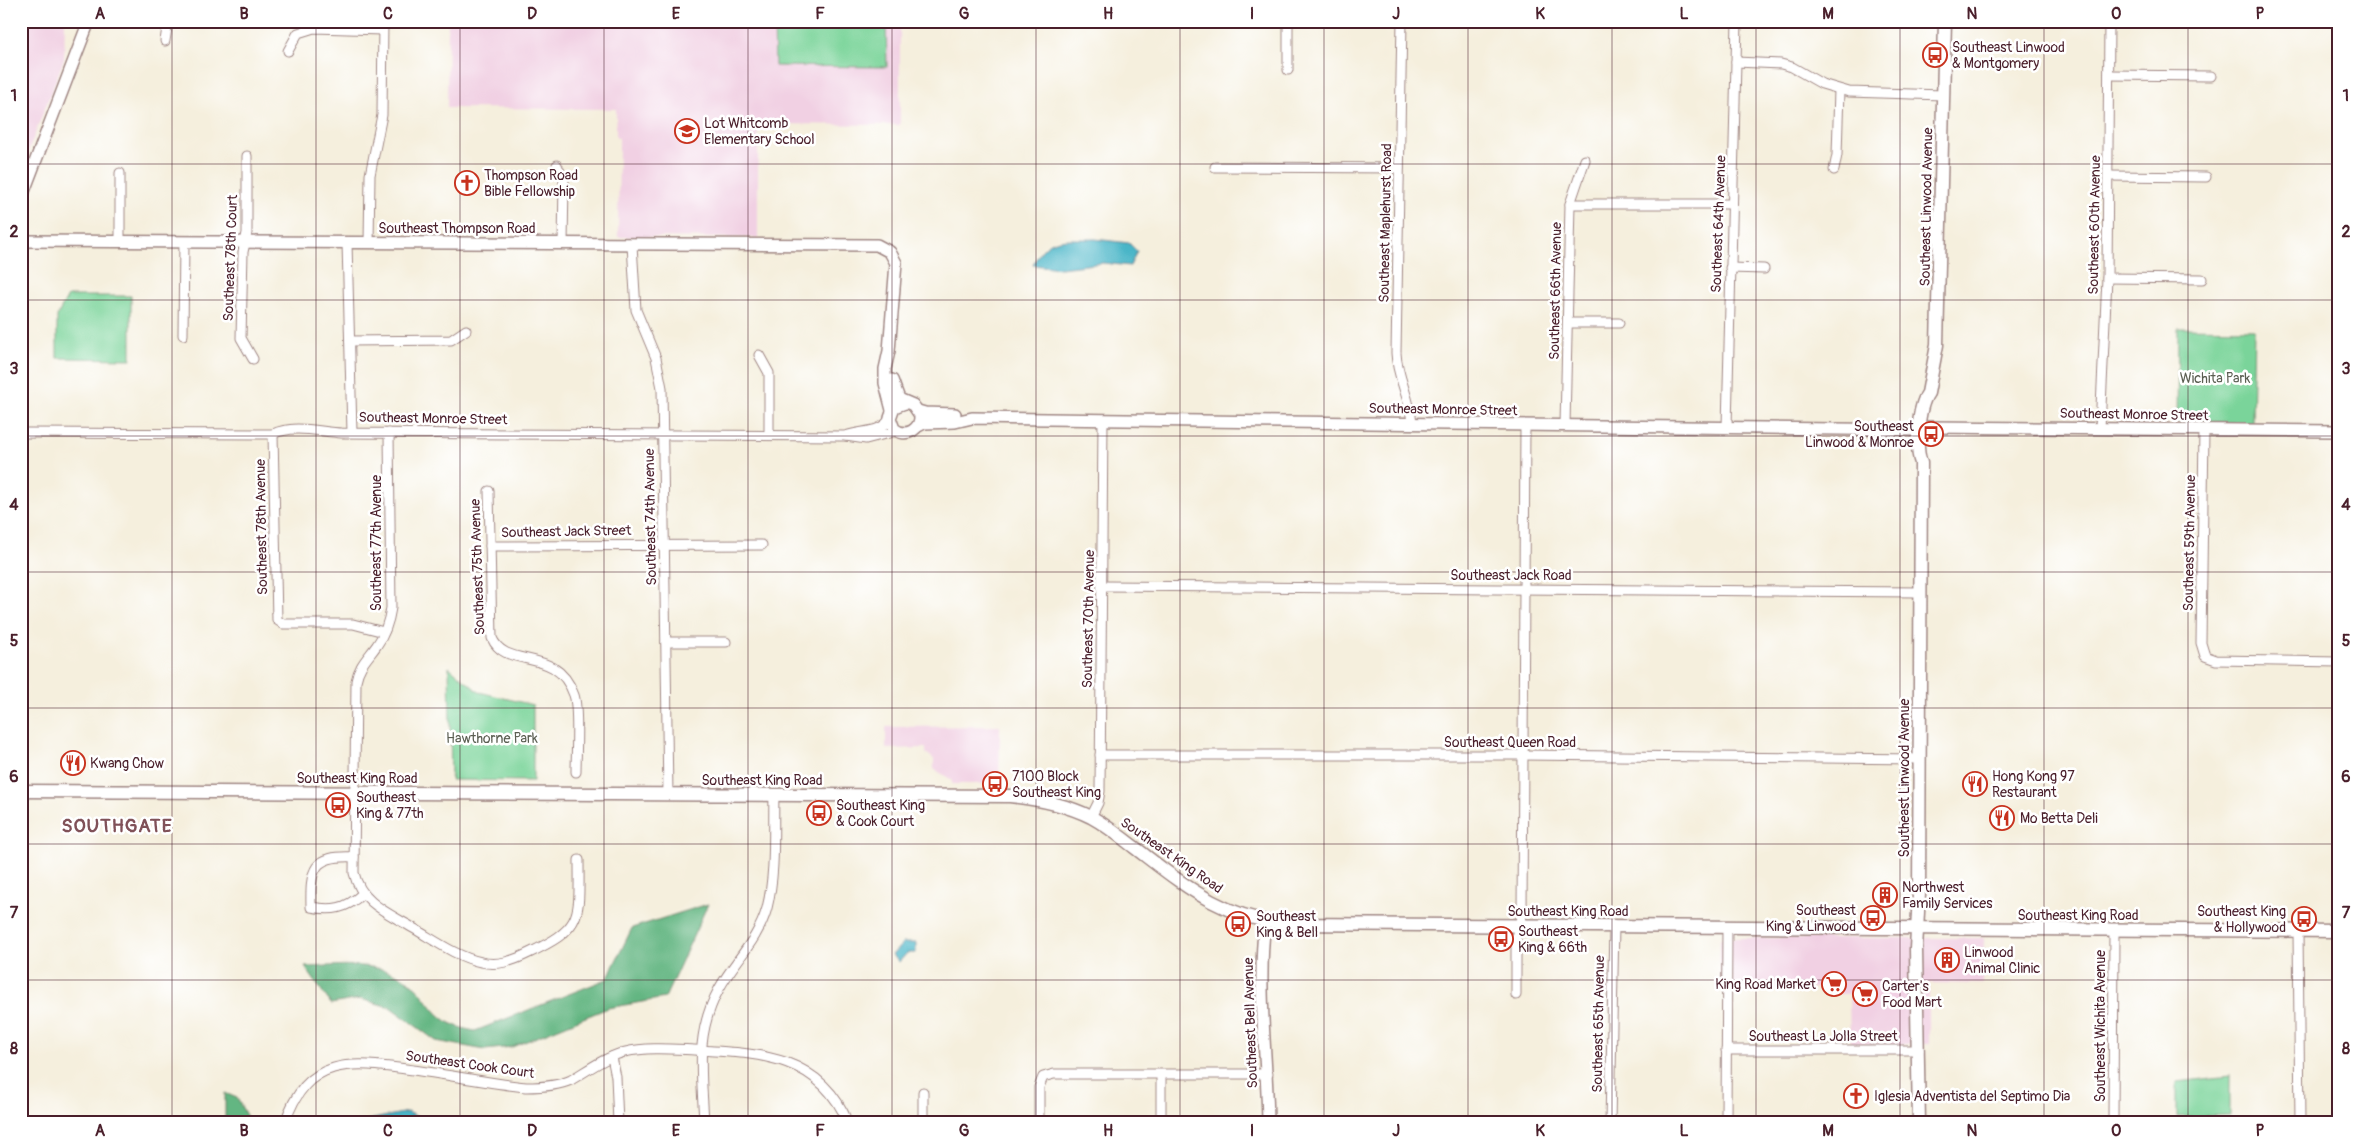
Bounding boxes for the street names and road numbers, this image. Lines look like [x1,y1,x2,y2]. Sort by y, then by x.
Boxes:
street label: Southeast Linwood Avenue [1917,127,1936,287]
street label: Southeast Maplehurst Road [1376,143,1395,303]
street label: Southeast 64th Avenue [1708,155,1729,293]
street label: Southeast 60th Avenue [2085,155,2104,295]
street label: Southeast 78th Court [220,194,241,322]
street label: Southeast Thompson Road [378,220,536,237]
street label: Southeast 66th Avenue [1546,222,1565,360]
street label: Southeast Monroe Street [1368,400,1518,419]
street label: Southeast Monroe Street [2059,405,2209,424]
street label: Southeast Monroe Street [358,409,508,428]
street label: Southeast 74th Avenue [641,448,660,586]
street label: Southeast 78th Avenue [252,459,271,595]
street label: Southeast 77th Avenue [368,475,385,611]
street label: Southeast 59th Avenue [2180,475,2199,611]
street label: Southeast 75th Avenue [467,498,488,636]
street label: Southeast Jack Street [501,522,632,541]
street label: Southeast 70th Avenue [1079,550,1098,688]
street label: Southeast Jack Road [1450,567,1572,584]
street label: Southeast Linwood Avenue [1896,698,1913,857]
street label: Southeast Queen Road [1444,734,1576,751]
street label: Southeast King Road [296,770,418,787]
street label: Southeast King Road [701,772,823,789]
street label: Southeast King Road [1117,814,1226,897]
street label: Southeast King Road [1507,903,1629,920]
street label: Southeast King Road [2017,907,2139,924]
street label: Southeast Wichita Avenue [2092,950,2109,1102]
street label: Southeast 65th Avenue [1589,955,1608,1093]
street label: Southeast Bell Avenue [1240,957,1261,1089]
street label: Southeast La Jolla Street [1748,1028,1898,1045]
street label: Southeast Cook Court [405,1047,536,1082]

